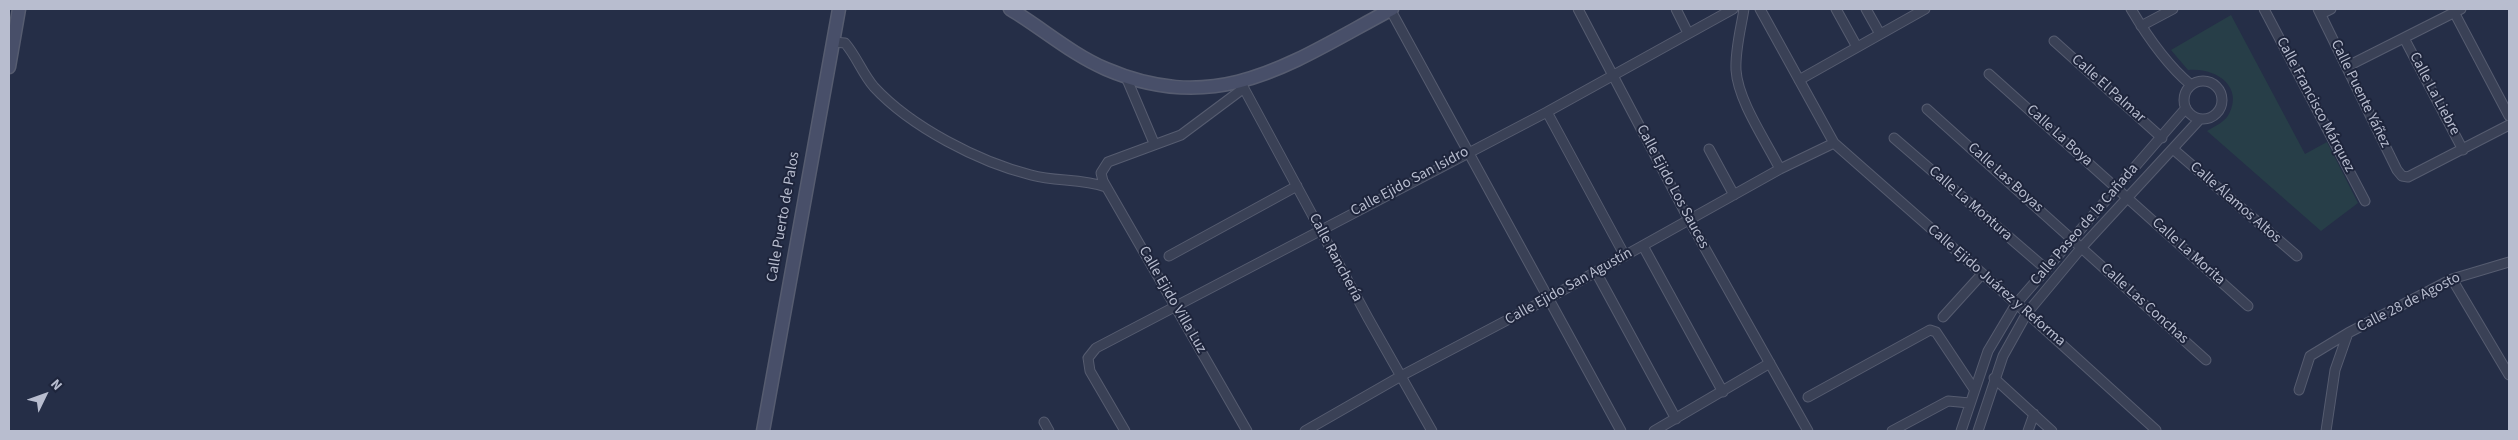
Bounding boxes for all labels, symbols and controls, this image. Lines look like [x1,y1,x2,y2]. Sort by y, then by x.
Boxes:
street label: Calle Francisco Márquez [2272,34,2358,176]
street label: Calle Puente Yáñez [2326,37,2394,151]
street label: Calle La Liebre [2405,49,2463,139]
street label: Calle El Palmar [2067,51,2149,127]
street label: Calle La Boya [2022,101,2096,171]
street label: Calle Ejido Los Sauces [1632,122,1712,252]
street label: Calle Las Boyas [1963,139,2047,217]
street label: Calle Ejido San Isidro [1348,143,1472,221]
street label: Calle Puerto de Palos [764,150,804,284]
street label: Calle Álamos Altos [2186,159,2284,247]
street label: Calle Paseo de la Cañada [2027,160,2143,290]
street label: Calle La Montura [1924,163,2016,245]
street label: Calle Ranchería [1304,211,1366,305]
street label: Calle La Morita [2148,214,2228,290]
street label: Calle Ejido Juárez y Reforma [1923,221,2069,351]
street label: Calle Ejido Villa Luz [1134,243,1210,357]
street label: Calle Ejido San Agustín [1502,245,1636,329]
street label: Calle Las Conchas [2096,260,2192,348]
street label: Calle 28 de Agosto [2354,269,2464,337]
north arrow [20,370,70,420]
text: N [46,375,67,395]

